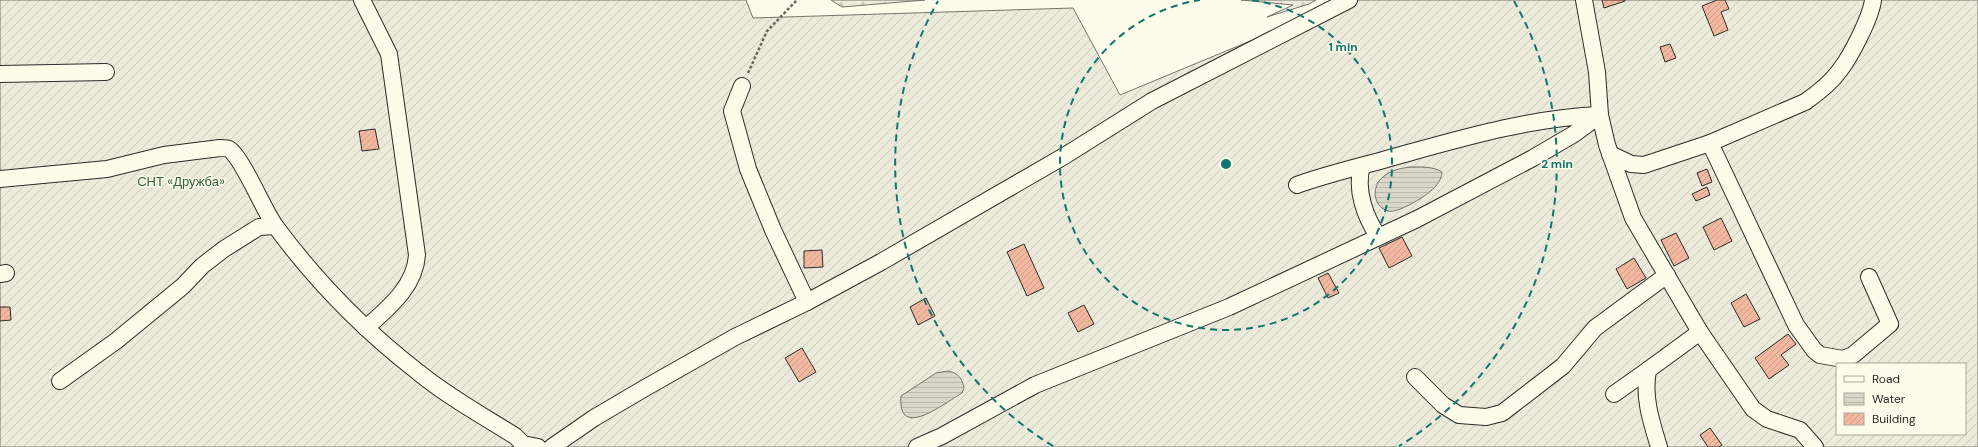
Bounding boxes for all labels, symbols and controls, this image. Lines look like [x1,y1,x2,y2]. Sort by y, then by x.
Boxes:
text: 1 min [1328,39,1358,55]
text: 2 min [1541,156,1573,172]
centre of rings [1219,157,1233,171]
park label: СНТ «Дружба» [137,173,225,190]
legend [1836,363,1966,435]
text: Road [1872,371,1900,387]
text: Water [1872,391,1906,407]
text: Building [1872,411,1916,427]

